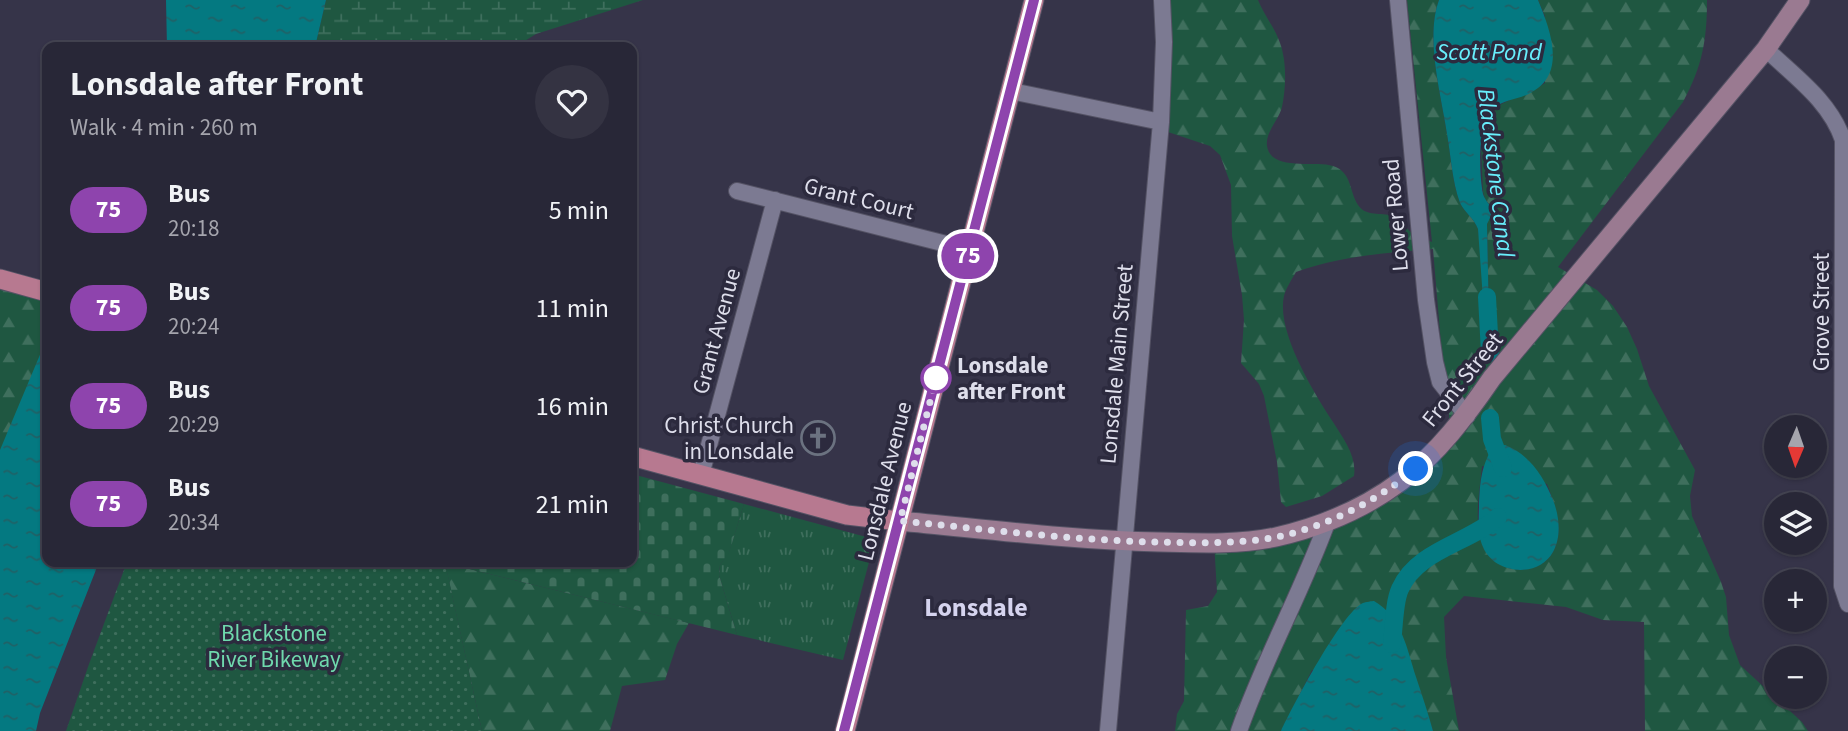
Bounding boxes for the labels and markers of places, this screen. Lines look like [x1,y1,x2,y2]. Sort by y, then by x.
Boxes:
place label: Lonsdale after Front [957,349,1066,408]
marker: Lonsdale after Front [921,363,951,393]
place label: Christ Church in Lonsdale [664,409,794,468]
church icon: Christ Church in Lonsdale [799,419,837,457]

